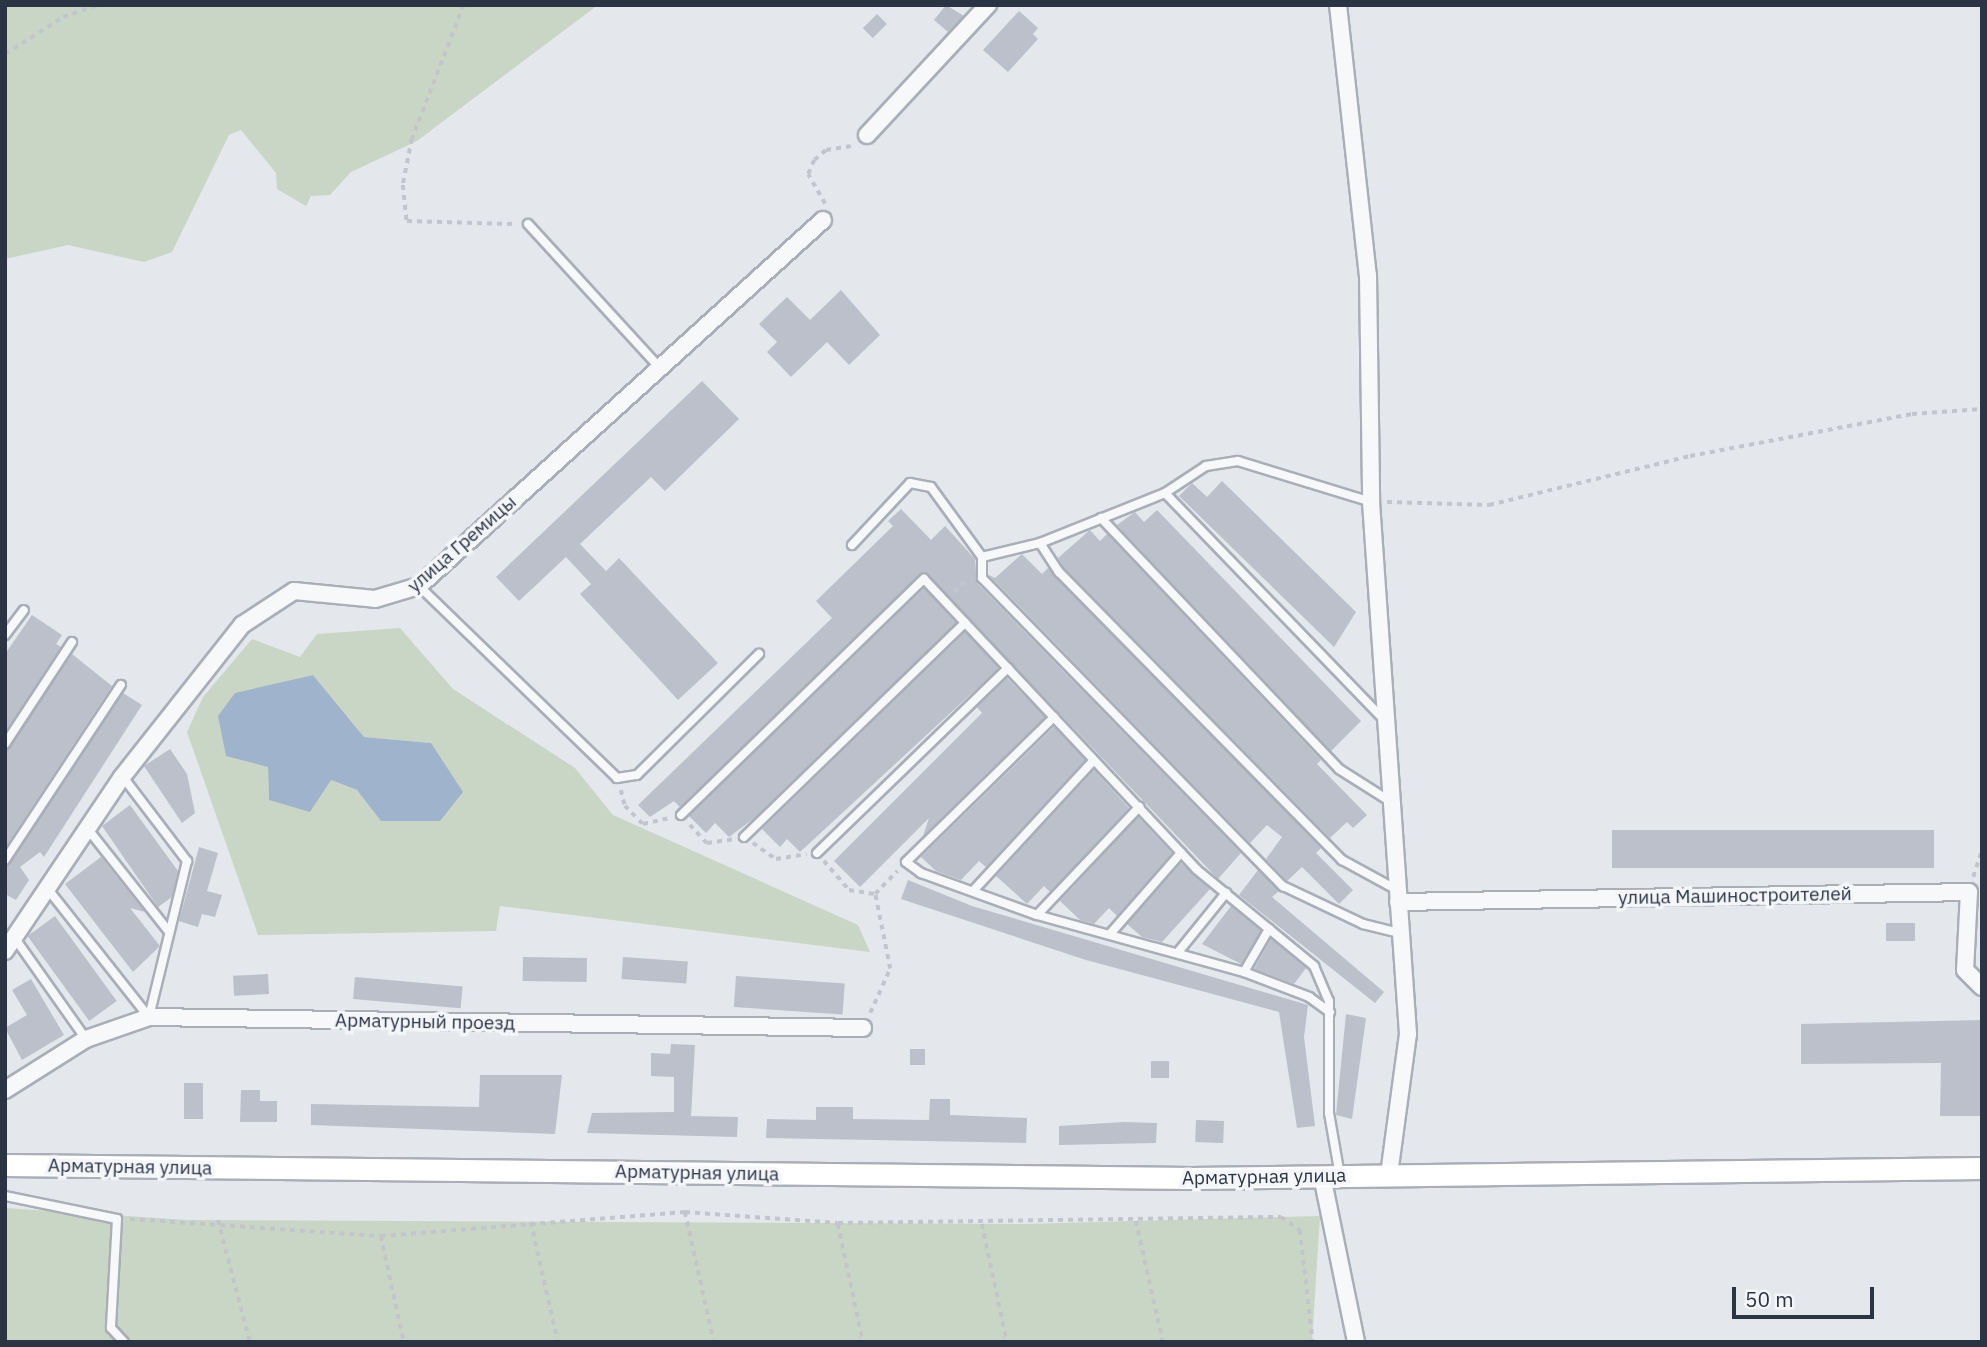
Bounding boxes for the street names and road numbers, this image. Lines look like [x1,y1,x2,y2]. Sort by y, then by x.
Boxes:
street label: улица Гремицы [403,491,521,597]
street label: улица Машиностроителей [1618,883,1852,909]
street label: Арматурный проезд [335,1009,515,1035]
street label: Арматурная улица [48,1154,212,1180]
street label: Арматурная улица [615,1160,779,1186]
street label: Арматурная улица [1182,1164,1346,1190]

